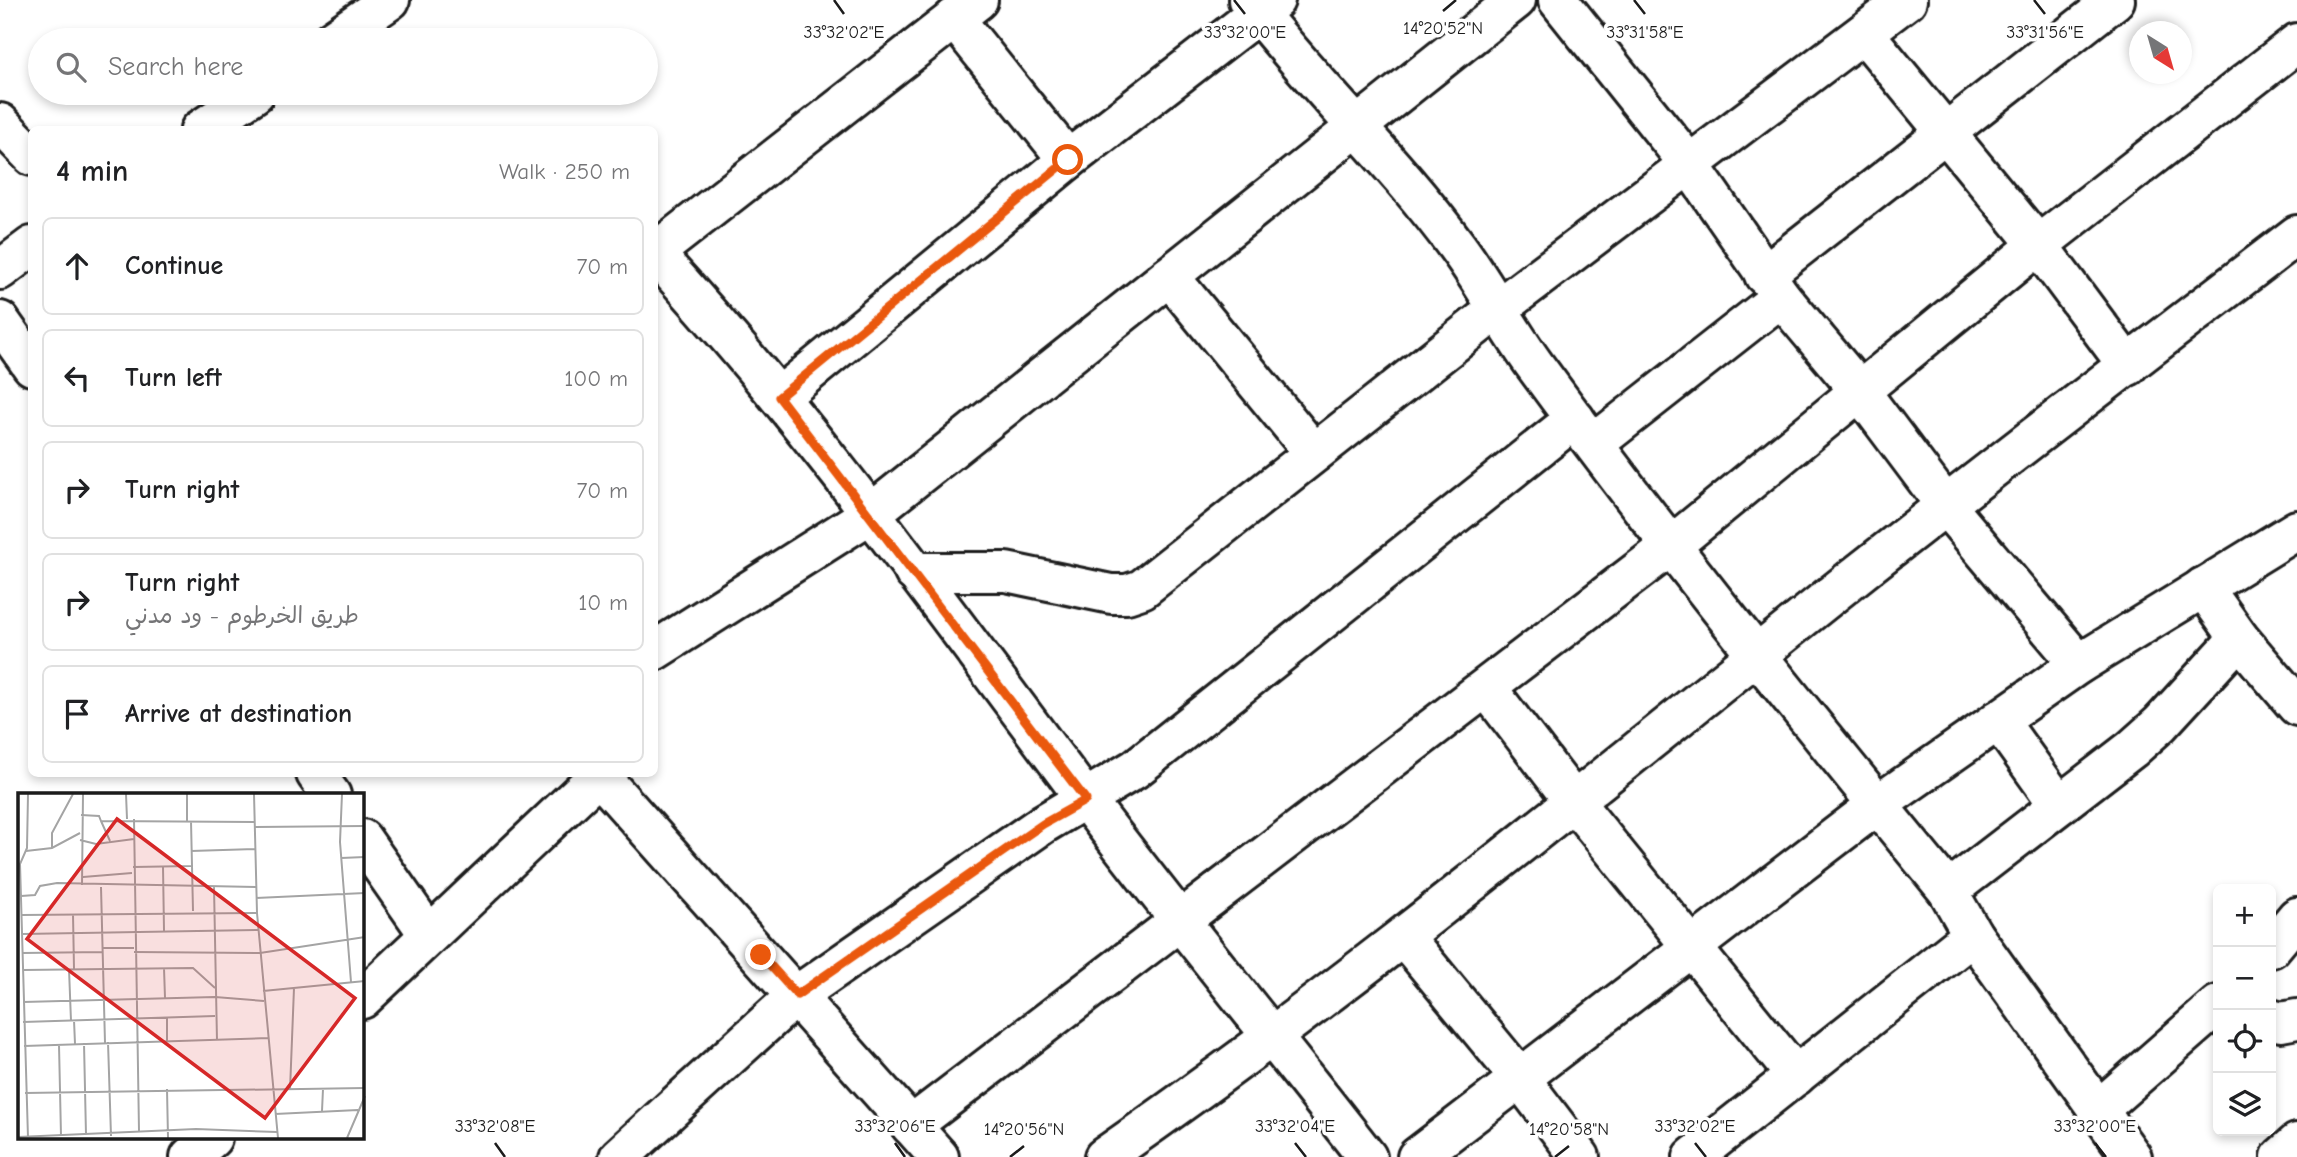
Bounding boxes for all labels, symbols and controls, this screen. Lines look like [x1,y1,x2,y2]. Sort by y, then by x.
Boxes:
text: 14°20'52"N [1403,18,1483,39]
north arrow [2129,21,2192,84]
text: 33°32'02"E [804,22,885,43]
text: 33°32'00"E [1204,22,1286,43]
text: 33°31'58"E [1606,22,1684,43]
text: 33°31'56"E [2006,22,2084,43]
search box [28,28,658,105]
icon: search [52,48,90,86]
text: Search here [108,52,243,82]
route start [1052,144,1083,175]
text: 4 min [56,154,128,189]
text: Walk · 250 m [499,158,630,185]
icon: ahead [58,247,96,285]
text: Continue [125,251,223,281]
text: 70 m [576,253,628,280]
icon: left [58,359,96,397]
text: Turn left [125,363,222,393]
text: 100 m [564,365,628,392]
icon: right [58,471,96,509]
text: Turn right [125,475,239,505]
text: 70 m [576,477,628,504]
text: Turn right [125,568,239,598]
icon: right [58,583,96,621]
text: 10 m [578,589,628,616]
text: طريق الخرطوم - ود مدني [125,602,359,629]
icon: arrive [58,695,96,733]
text: Arrive at destination [125,699,352,729]
inset map [18,793,364,1140]
map controls [2213,884,2276,1136]
button: + [2213,884,2276,947]
route end [745,939,776,970]
button: − [2213,947,2276,1010]
button: locate [2213,1010,2276,1073]
button: layers [2213,1073,2276,1136]
text: 33°32'08"E [455,1116,536,1137]
text: 33°32'06"E [854,1116,936,1137]
text: 33°32'04"E [1255,1116,1335,1137]
text: 33°32'02"E [1655,1116,1736,1137]
text: 33°32'00"E [2054,1116,2136,1137]
text: 14°20'56"N [984,1119,1064,1140]
text: 14°20'58"N [1529,1119,1609,1140]

